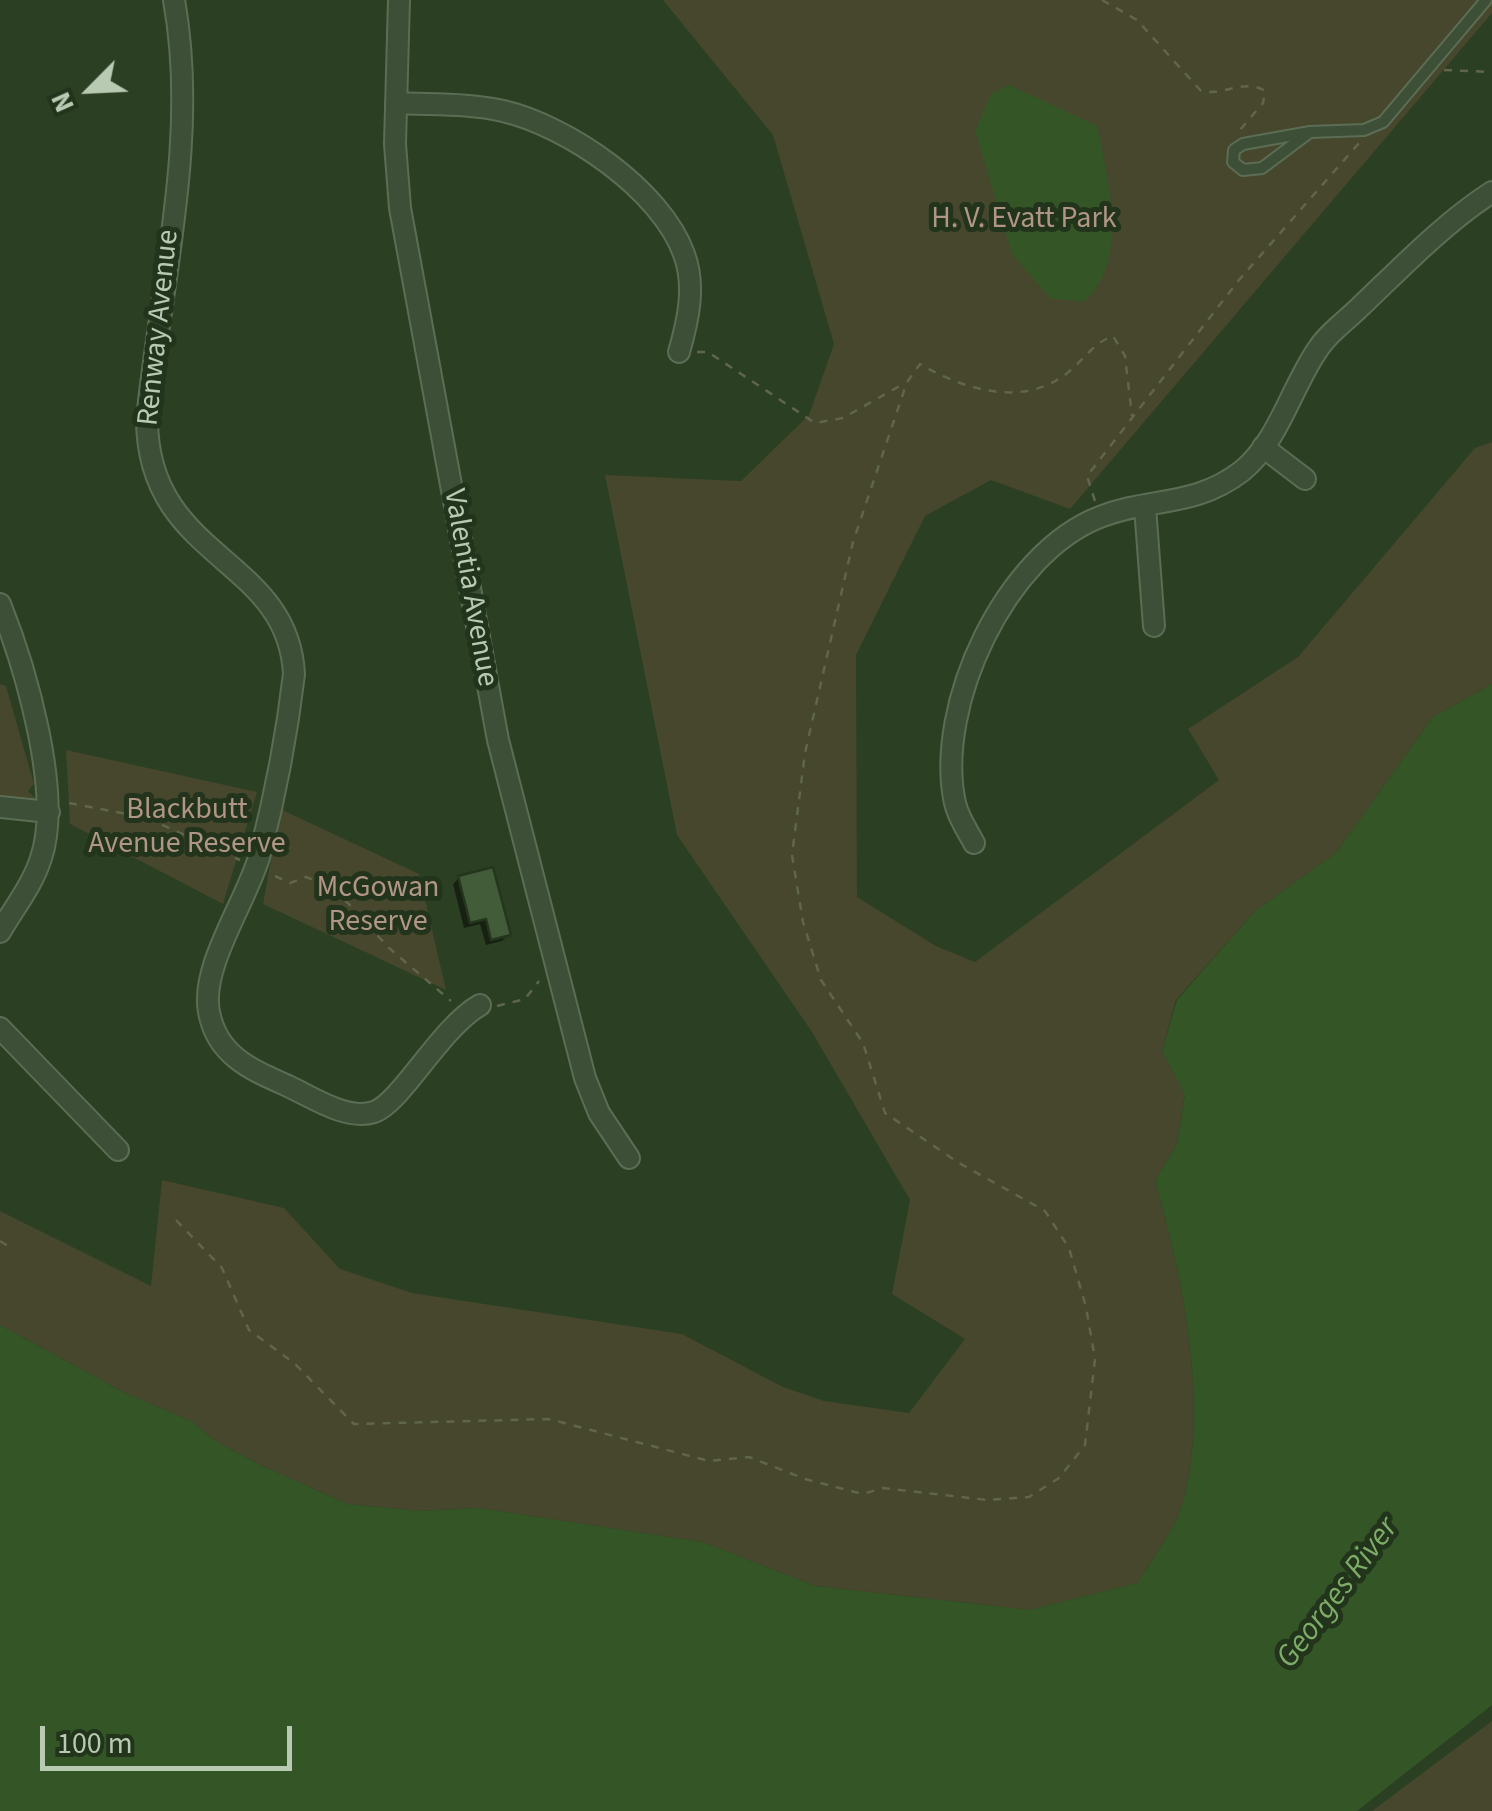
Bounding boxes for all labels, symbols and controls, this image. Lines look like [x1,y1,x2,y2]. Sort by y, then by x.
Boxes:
north arrow [40,40,140,140]
text: N [41,86,85,119]
park label: H. V. Evatt Park [931,202,1117,238]
street label: Renway Avenue [132,228,188,428]
street label: Valentia Avenue [434,486,504,690]
park label: Blackbutt Avenue Reserve [88,793,286,864]
park label: McGowan Reserve [317,871,439,942]
water label: Georges River [1270,1511,1408,1677]
scale bar [45,1706,298,1768]
text: 100 m [57,1722,133,1765]

